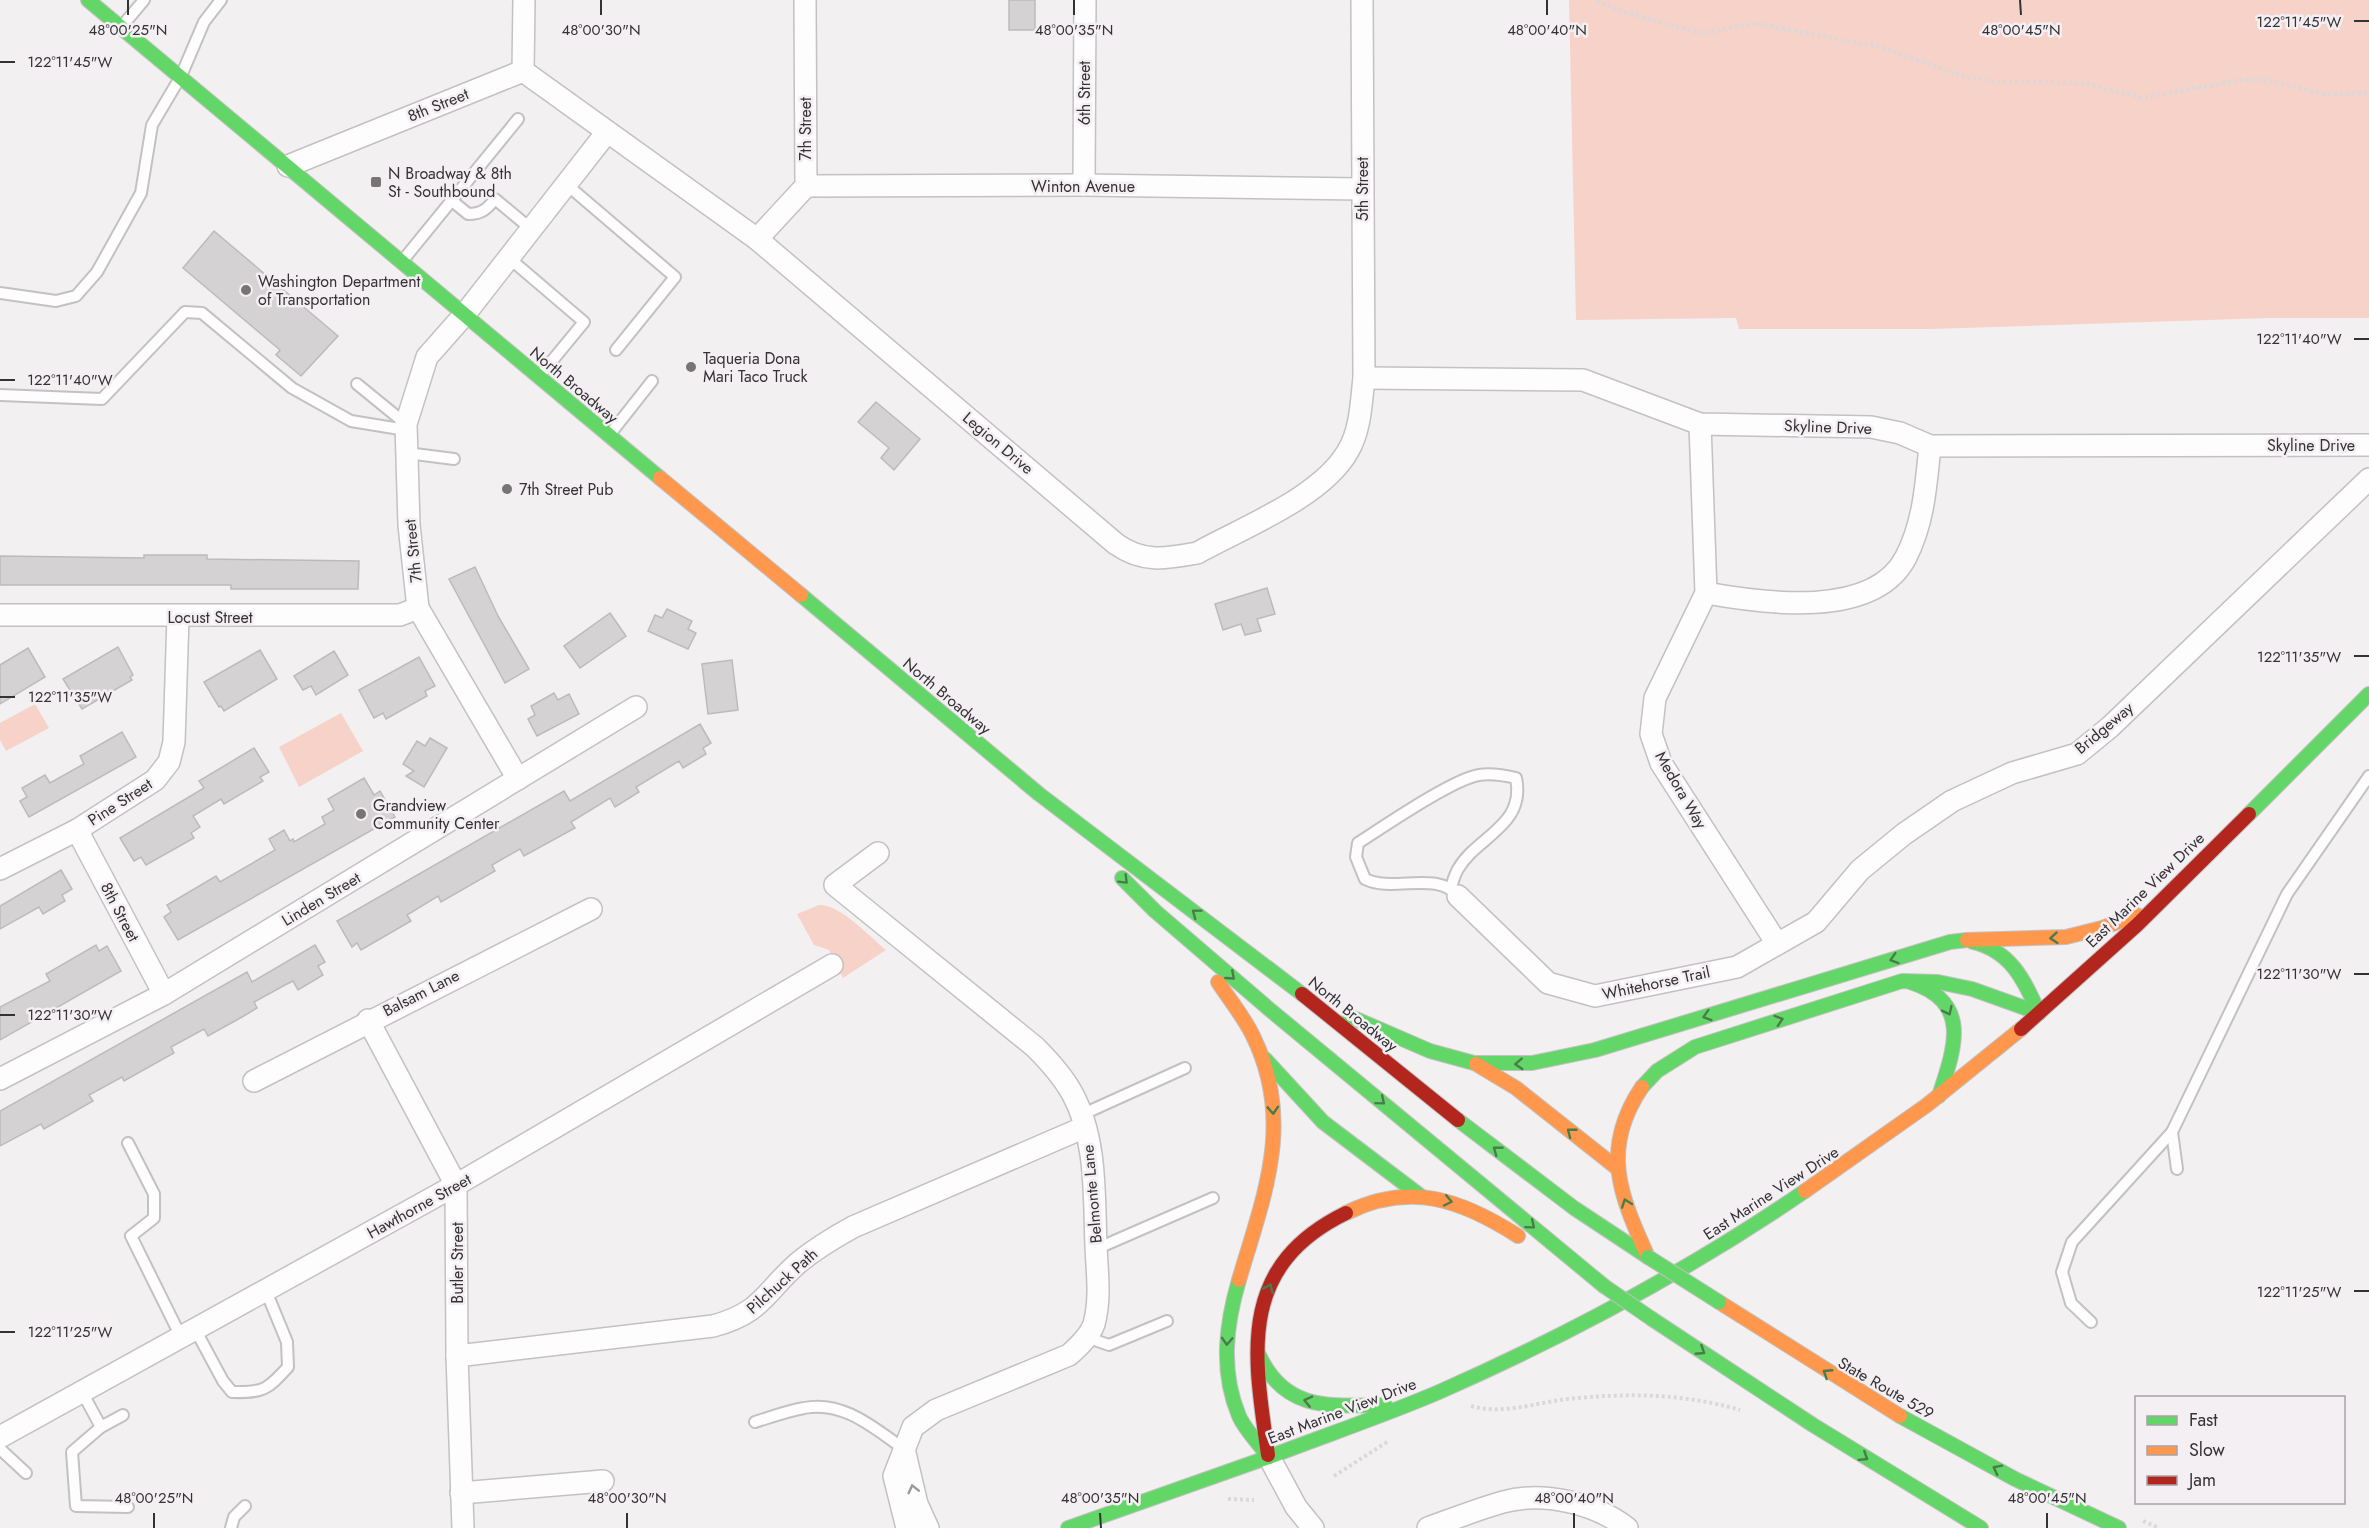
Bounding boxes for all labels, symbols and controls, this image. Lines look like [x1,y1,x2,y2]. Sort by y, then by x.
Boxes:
text: 122°11'45"W [2257,11,2342,33]
text: 48°00'25"N [89,19,167,41]
text: 48°00'30"N [561,19,641,41]
text: 48°00'35"N [1035,19,1113,41]
text: 48°00'40"N [1507,19,1587,41]
text: 48°00'45"N [1981,19,2061,41]
text: 122°11'45"W [28,51,113,73]
street label: 6th Street [1073,61,1096,125]
street label: 8th Street [404,82,472,128]
street label: 7th Street [794,97,817,161]
street label: 5th Street [1351,157,1374,221]
place label: N Broadway & 8th St - Southbound [388,162,512,203]
marker: N Broadway & 8th St - Southbound [369,175,383,189]
street label: Winton Avenue [1031,175,1135,198]
place label: Washington Department of Transportation [258,270,421,311]
marker: Washington Department of Transportation [239,283,253,297]
text: 122°11'40"W [2256,328,2342,350]
street label: North Broadway [525,341,624,429]
place label: Taqueria Dona Mari Taco Truck [703,347,809,388]
marker: Taqueria Dona Mari Taco Truck [684,360,698,374]
text: 122°11'40"W [27,369,113,391]
street label: Legion Drive [958,406,1038,480]
street label: Skyline Drive [1784,414,1872,440]
street label: Skyline Drive [2267,434,2355,457]
place label: 7th Street Pub [519,478,613,501]
marker: 7th Street Pub [500,482,514,496]
street label: 7th Street [398,518,428,584]
street label: Locust Street [167,606,253,629]
text: 122°11'35"W [2257,646,2341,668]
street label: North Broadway [898,652,997,740]
text: 122°11'35"W [28,686,112,708]
street label: Bridgeway [2070,696,2139,759]
street label: Medora Way [1650,747,1713,834]
street label: Pine Street [83,773,157,831]
place label: Grandview Community Center [373,794,500,835]
marker: Grandview Community Center [354,807,368,821]
street label: East Marine View Drive [2080,827,2210,953]
street label: Linden Street [277,866,365,932]
one-way arrow [1117,873,1128,884]
street label: 8th Street [95,878,145,946]
one-way arrow [1191,909,1202,920]
one-way arrow [2049,931,2058,944]
one-way arrow [1889,952,1900,965]
street label: Whitehorse Trail [1600,960,1712,1006]
text: 122°11'30"W [2257,963,2342,985]
street label: Balsam Lane [379,964,463,1022]
one-way arrow [1224,969,1235,980]
street label: North Broadway [1303,971,1403,1058]
text: 122°11'30"W [28,1004,113,1026]
one-way arrow [1941,1005,1952,1016]
one-way arrow [1702,1009,1713,1021]
one-way arrow [1773,1015,1784,1027]
one-way arrow [1514,1058,1523,1071]
one-way arrow [1374,1094,1385,1105]
one-way arrow [1266,1106,1279,1115]
one-way arrow [1567,1129,1578,1140]
street label: East Marine View Drive [1699,1141,1843,1245]
street label: Belmonte Lane [1076,1144,1108,1244]
one-way arrow [1493,1146,1504,1157]
street label: Hawthorne Street [363,1168,475,1244]
one-way arrow [1443,1194,1453,1207]
one-way arrow [1620,1198,1633,1208]
one-way arrow [1524,1218,1535,1229]
street label: Butler Street [446,1222,469,1304]
street label: Pilchuck Path [741,1243,823,1319]
text: 122°11'25"W [2257,1281,2341,1303]
one-way arrow [1262,1284,1274,1295]
text: 122°11'25"W [28,1321,112,1343]
one-way arrow [1220,1336,1233,1345]
one-way arrow [1695,1344,1705,1356]
street label: State Route 529 [1834,1351,1938,1425]
one-way arrow [1823,1370,1834,1381]
street label: East Marine View Drive [1264,1372,1420,1450]
one-way arrow [1303,1396,1313,1409]
legend [2135,1396,2345,1504]
text: Fast [2189,1407,2218,1433]
text: Slow [2189,1437,2226,1463]
one-way arrow [1858,1450,1868,1462]
one-way arrow [1993,1465,2004,1476]
text: Jam [2187,1467,2216,1493]
one-way arrow [908,1485,920,1495]
text: 48°00'25"N [115,1487,193,1509]
text: 48°00'30"N [587,1487,667,1509]
text: 48°00'35"N [1061,1487,1139,1509]
text: 48°00'40"N [1534,1487,1614,1509]
text: 48°00'45"N [2007,1487,2087,1509]

